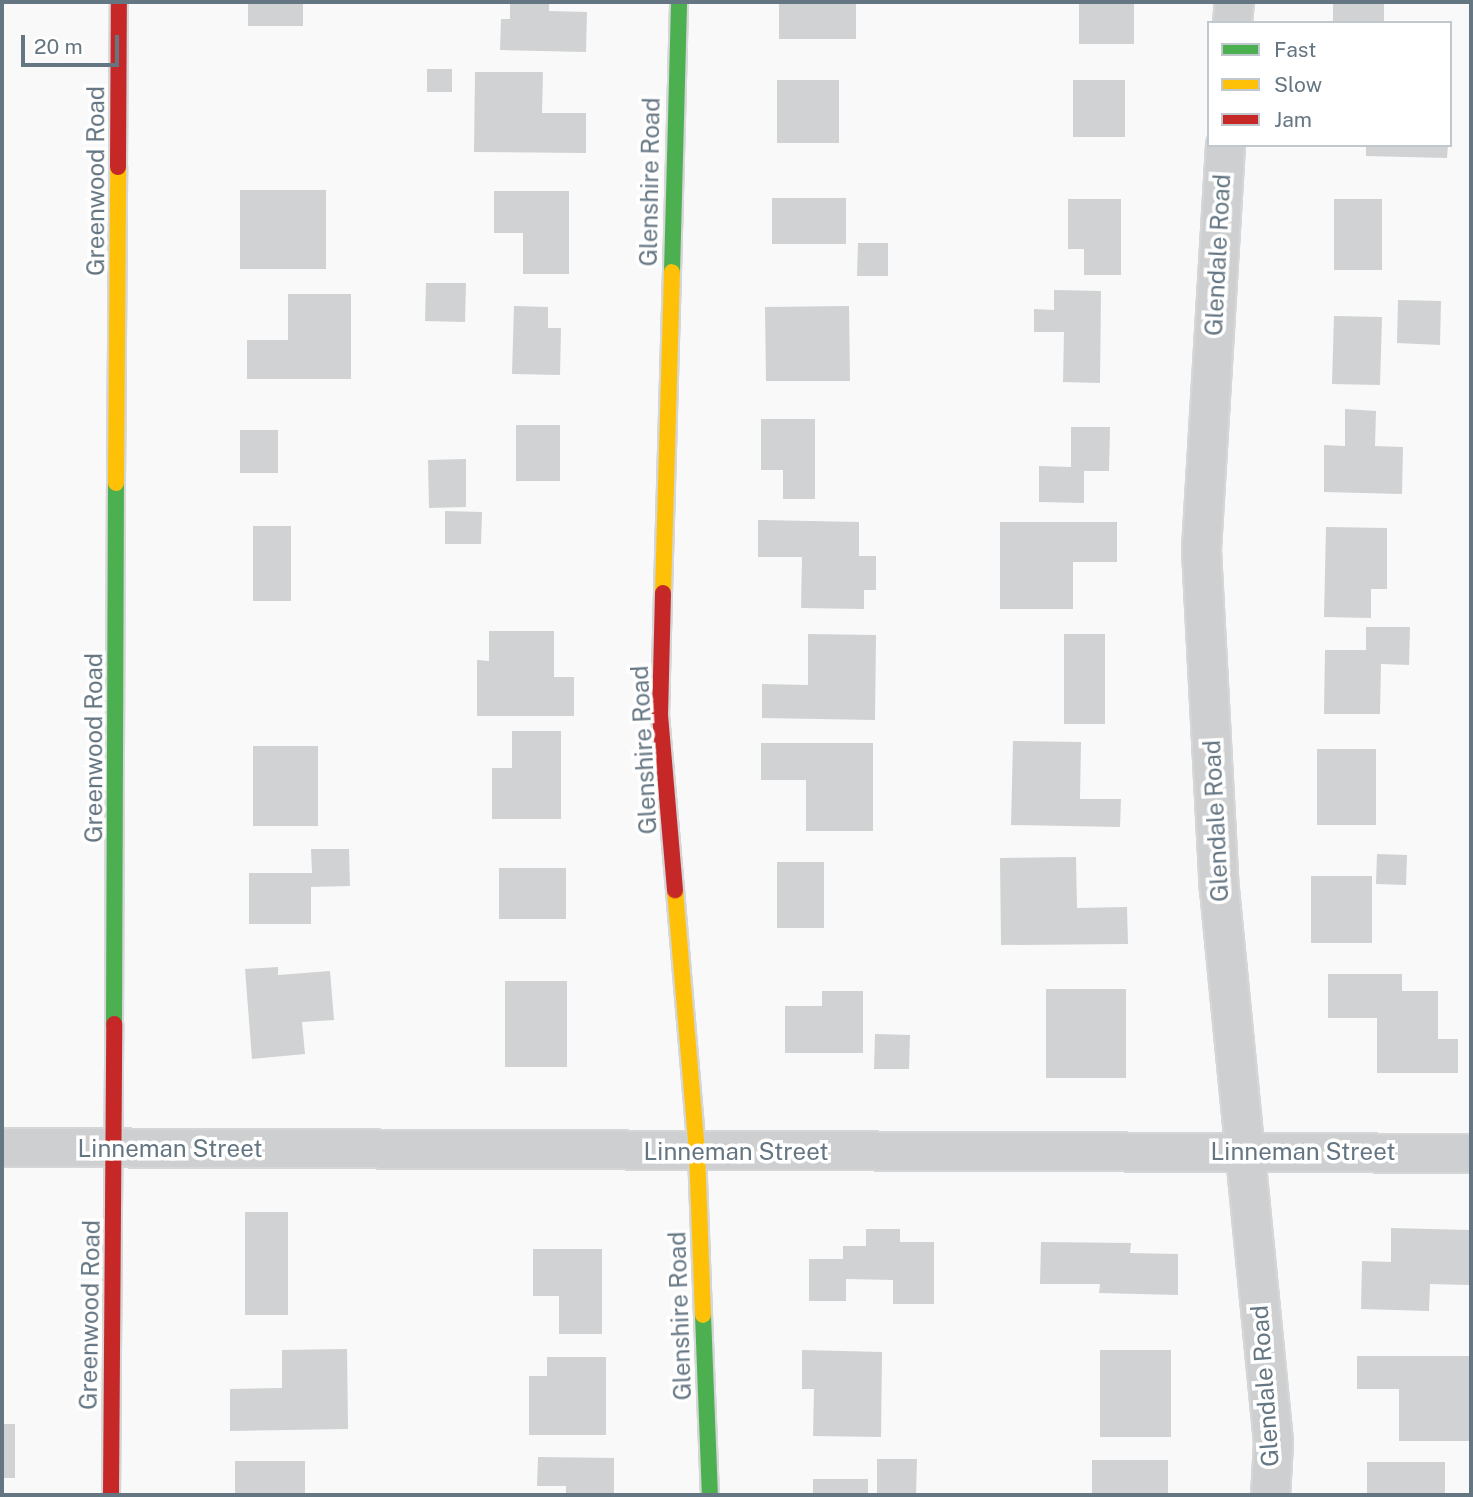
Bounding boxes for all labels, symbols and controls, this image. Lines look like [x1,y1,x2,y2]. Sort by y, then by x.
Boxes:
scale bar [24,21,122,65]
legend [1207,21,1452,147]
text: 20 m [34,34,83,59]
text: Fast [1274,37,1316,62]
text: Slow [1274,72,1322,97]
street label: Greenwood Road [82,86,110,276]
street label: Glenshire Road [634,97,666,267]
text: Jam [1274,107,1312,132]
street label: Glendale Road [1199,173,1237,337]
street label: Greenwood Road [80,653,108,843]
street label: Glenshire Road [625,665,663,835]
street label: Glendale Road [1197,739,1235,903]
street label: Linneman Street [77,1135,263,1163]
street label: Linneman Street [643,1138,829,1166]
street label: Linneman Street [1210,1138,1396,1166]
street label: Greenwood Road [74,1220,106,1410]
street label: Glenshire Road [663,1231,697,1401]
street label: Glendale Road [1245,1304,1285,1468]

